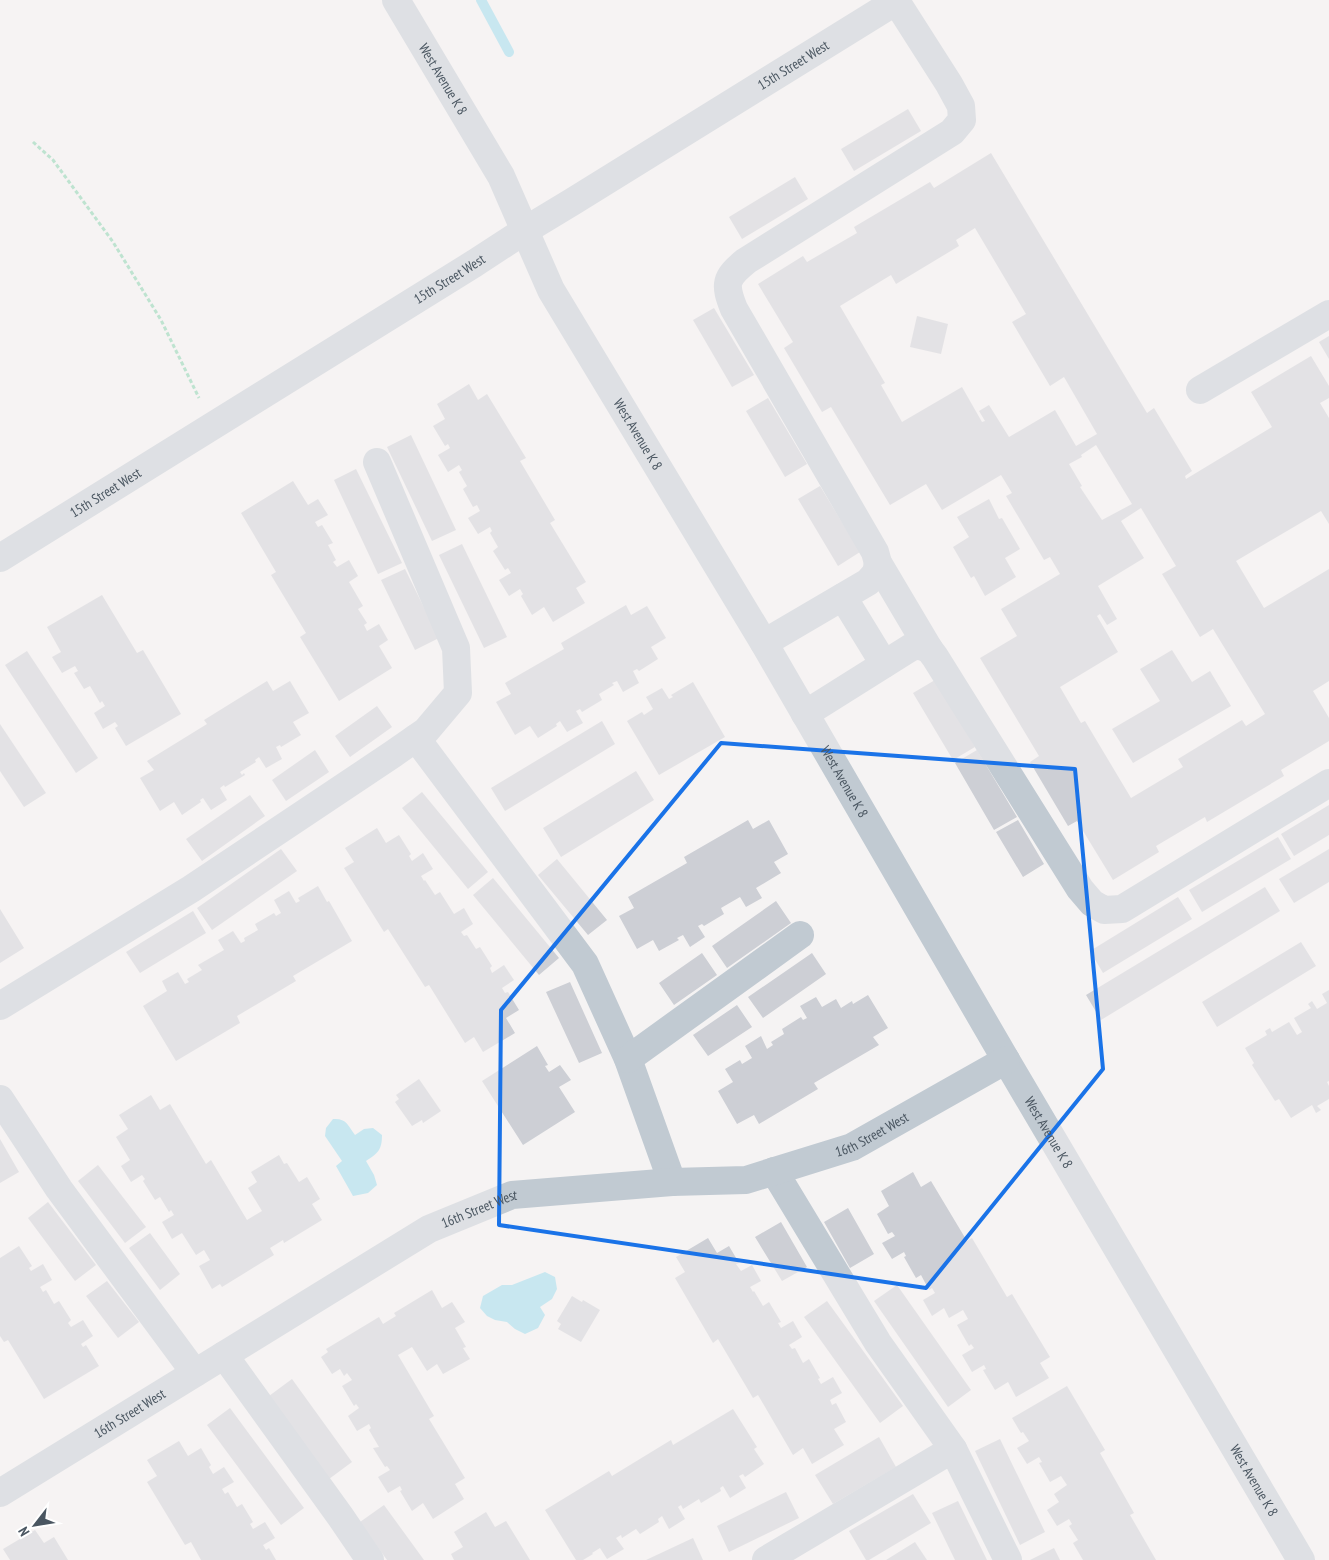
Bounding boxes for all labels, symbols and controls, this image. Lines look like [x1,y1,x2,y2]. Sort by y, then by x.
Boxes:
street label: 15th Street West [754,36,832,94]
street label: West Avenue K 8 [415,40,471,118]
street label: 15th Street West [410,250,489,308]
street label: West Avenue K 8 [610,395,667,473]
street label: 15th Street West [66,464,144,522]
street label: West Avenue K 8 [817,742,872,821]
street label: West Avenue K 8 [1021,1093,1077,1172]
street label: 16th Street West [833,1108,912,1161]
street label: 16th Street West [438,1186,518,1232]
street label: 16th Street West [90,1384,169,1442]
street label: West Avenue K 8 [1226,1441,1282,1520]
north arrow [10,1500,60,1550]
text: N [14,1524,34,1540]

